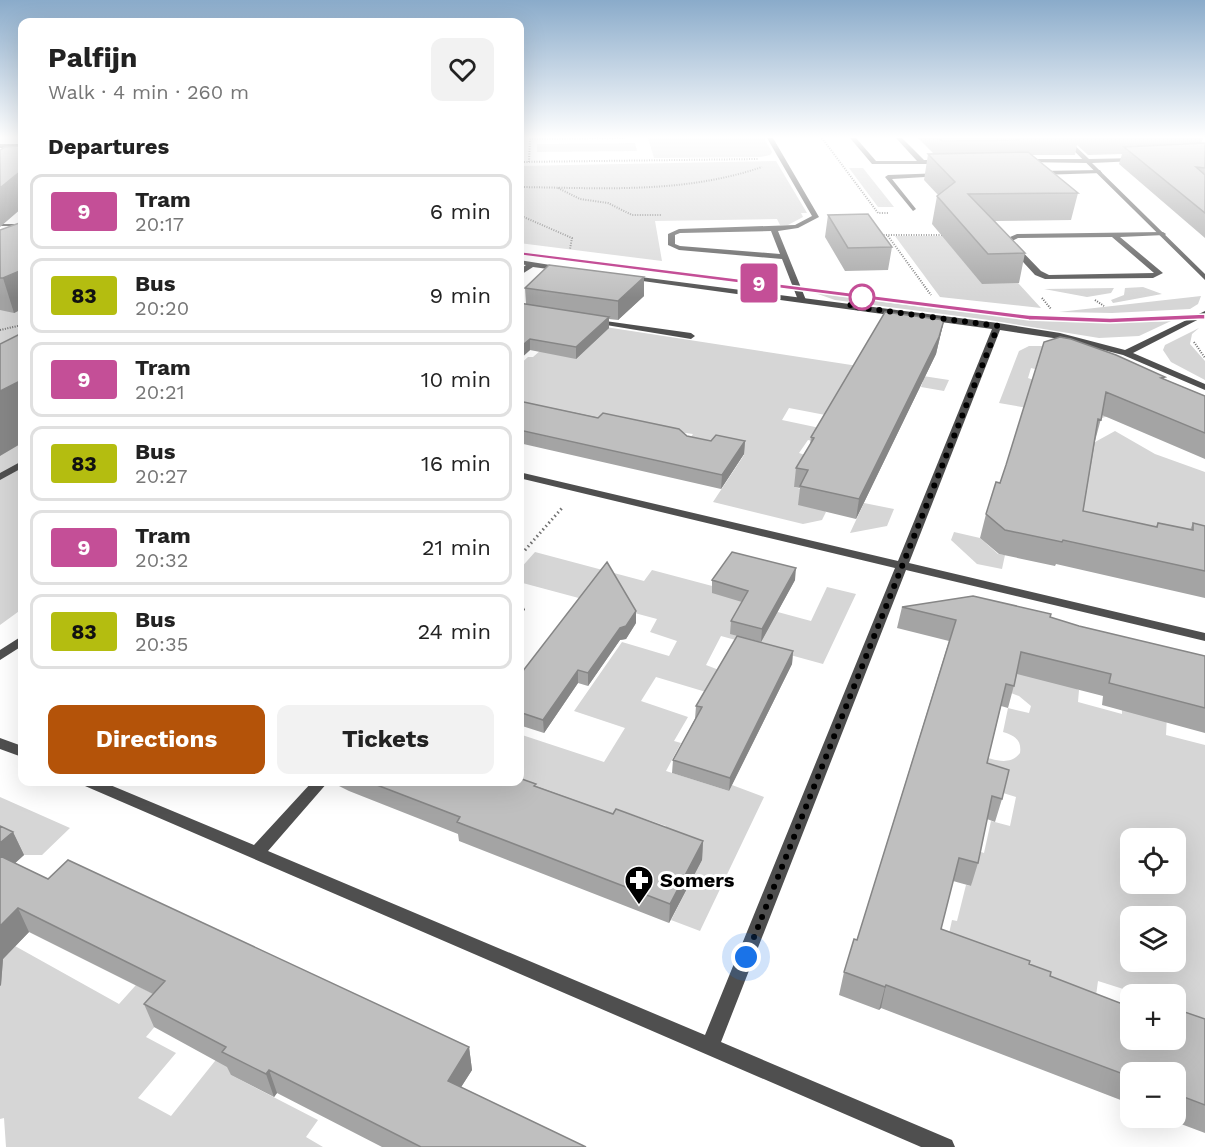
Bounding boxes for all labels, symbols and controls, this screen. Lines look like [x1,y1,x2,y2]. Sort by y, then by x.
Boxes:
button: heart [431,38,494,101]
text: Palfijn [48,41,137,74]
text: Walk · 4 min · 260 m [48,80,249,104]
text: Departures [48,134,169,159]
text: Tram [135,187,191,212]
text: 9 [78,199,90,224]
text: 6 min [430,199,491,224]
text: 20:17 [135,212,184,236]
line badge: 9 [740,264,778,302]
text: Bus [135,271,175,296]
text: 9 [753,271,765,296]
text: 83 [71,283,97,308]
text: 9 min [429,283,491,308]
unlabelled marker [849,284,875,310]
text: 20:20 [135,296,189,320]
text: Tram [135,355,191,380]
text: 9 [78,367,90,392]
text: 10 min [421,367,491,392]
text: 20:21 [135,380,184,404]
text: Bus [135,439,175,464]
text: 83 [71,451,97,476]
text: 16 min [421,451,491,476]
text: 20:27 [135,464,188,488]
text: Tram [135,523,191,548]
text: 9 [78,535,90,560]
text: 21 min [422,535,491,560]
text: 20:32 [135,548,188,572]
text: Bus [135,607,175,632]
text: 83 [71,619,97,644]
text: 24 min [417,619,491,644]
text: 20:35 [135,632,188,656]
button: Directions [48,705,265,774]
button: Tickets [277,705,494,774]
map controls [1120,828,1186,1128]
button: locate [1120,828,1186,894]
pharmacy icon: Somers [623,864,655,906]
place label: Somers [660,868,735,892]
button: layers [1120,906,1186,972]
your location [731,942,761,972]
button: + [1120,984,1186,1050]
button: − [1120,1062,1186,1128]

